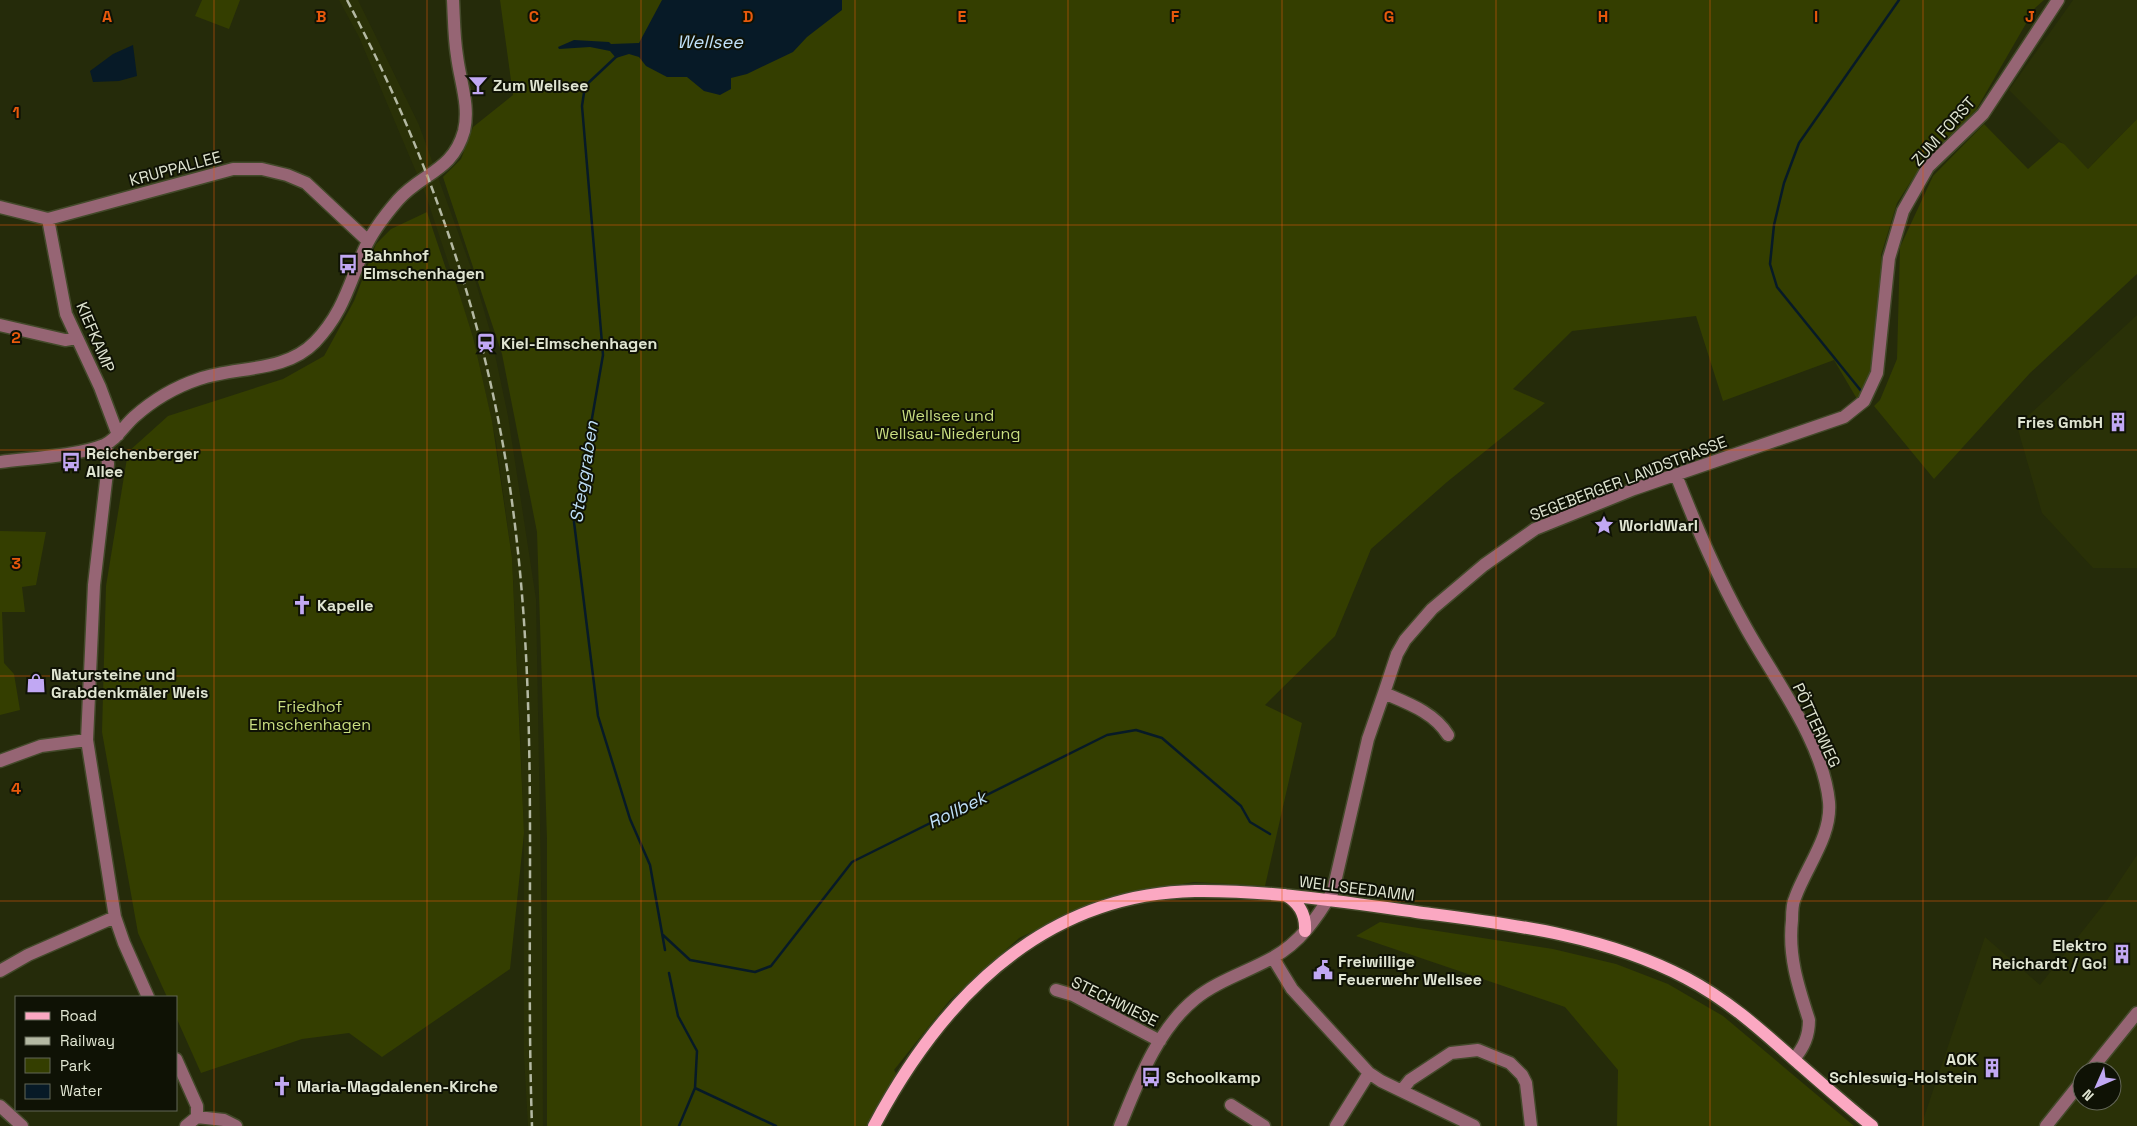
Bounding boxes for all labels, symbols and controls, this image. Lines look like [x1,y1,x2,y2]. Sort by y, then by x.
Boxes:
text: A [102,6,112,27]
text: B [316,6,326,27]
text: C [529,6,539,27]
text: D [743,6,753,27]
text: E [958,6,967,27]
text: F [1171,6,1180,27]
text: G [1384,6,1394,27]
text: H [1598,6,1608,27]
text: I [1814,6,1818,27]
text: J [2025,6,2035,27]
water label: Wellsee [677,30,744,53]
bar icon: Zum Wellsee [467,74,489,96]
place label: Zum Wellsee [493,75,588,96]
street label: ZUM FORST [1907,92,1980,170]
text: 1 [12,102,20,123]
street label: KRUPPALLEE [127,146,223,191]
place label: Bahnhof Elmschenhagen [363,245,485,284]
bus stop icon: Bahnhof Elmschenhagen [337,253,359,275]
street label: KIEFKAMP [71,299,120,376]
text: 2 [11,327,21,348]
station icon: Kiel-Elmschenhagen [475,332,497,354]
place label: Kiel-Elmschenhagen [501,333,657,354]
park label: Wellsee und Wellsau-Niederung [875,405,1021,444]
building icon: Fries GmbH [2107,411,2129,433]
place label: Fries GmbH [2017,412,2103,433]
water label: Steggraben [564,418,603,525]
street label: SEGEBERGER LANDSTRASSE [1527,431,1730,526]
place label: Reichenberger Allee [86,443,199,482]
bus stop icon: Reichenberger Allee [60,451,82,473]
place icon: WorldWarI [1593,514,1615,536]
place label: WorldWarI [1619,515,1698,536]
text: 3 [11,553,21,574]
church icon: Kapelle [291,594,313,616]
place label: Kapelle [317,595,373,616]
place label: Natursteine und Grabdenkmäler Weis [51,664,208,703]
shop icon: Natursteine und Grabdenkmäler Weis [25,672,47,694]
street label: PÖTTERWEG [1788,679,1845,771]
park label: Friedhof Elmschenhagen [249,696,371,735]
text: 4 [11,778,21,799]
water label: Rollbek [923,784,992,834]
street label: WELLSEEDAMM [1298,871,1416,906]
place label: Elektro Reichardt / Go! [1992,935,2107,974]
building icon: Elektro Reichardt / Go! [2111,943,2133,965]
place label: Freiwillige Feuerwehr Wellsee [1338,951,1482,990]
public building icon: Freiwillige Feuerwehr Wellsee [1312,959,1334,981]
street label: STECHWIESE [1068,971,1162,1032]
legend [15,996,178,1111]
text: Road [60,1006,97,1025]
text: Railway [60,1031,115,1050]
place label: AOK Schleswig-Holstein [1829,1049,1977,1088]
text: Park [60,1056,91,1075]
building icon: AOK Schleswig-Holstein [1981,1057,2003,1079]
north arrow [2072,1061,2122,1111]
bus stop icon: Schoolkamp [1140,1066,1162,1088]
place label: Schoolkamp [1166,1067,1261,1088]
church icon: Maria-Magdalenen-Kirche [271,1075,293,1097]
place label: Maria-Magdalenen-Kirche [297,1076,498,1097]
text: Water [60,1081,103,1100]
text: N [2078,1086,2097,1105]

